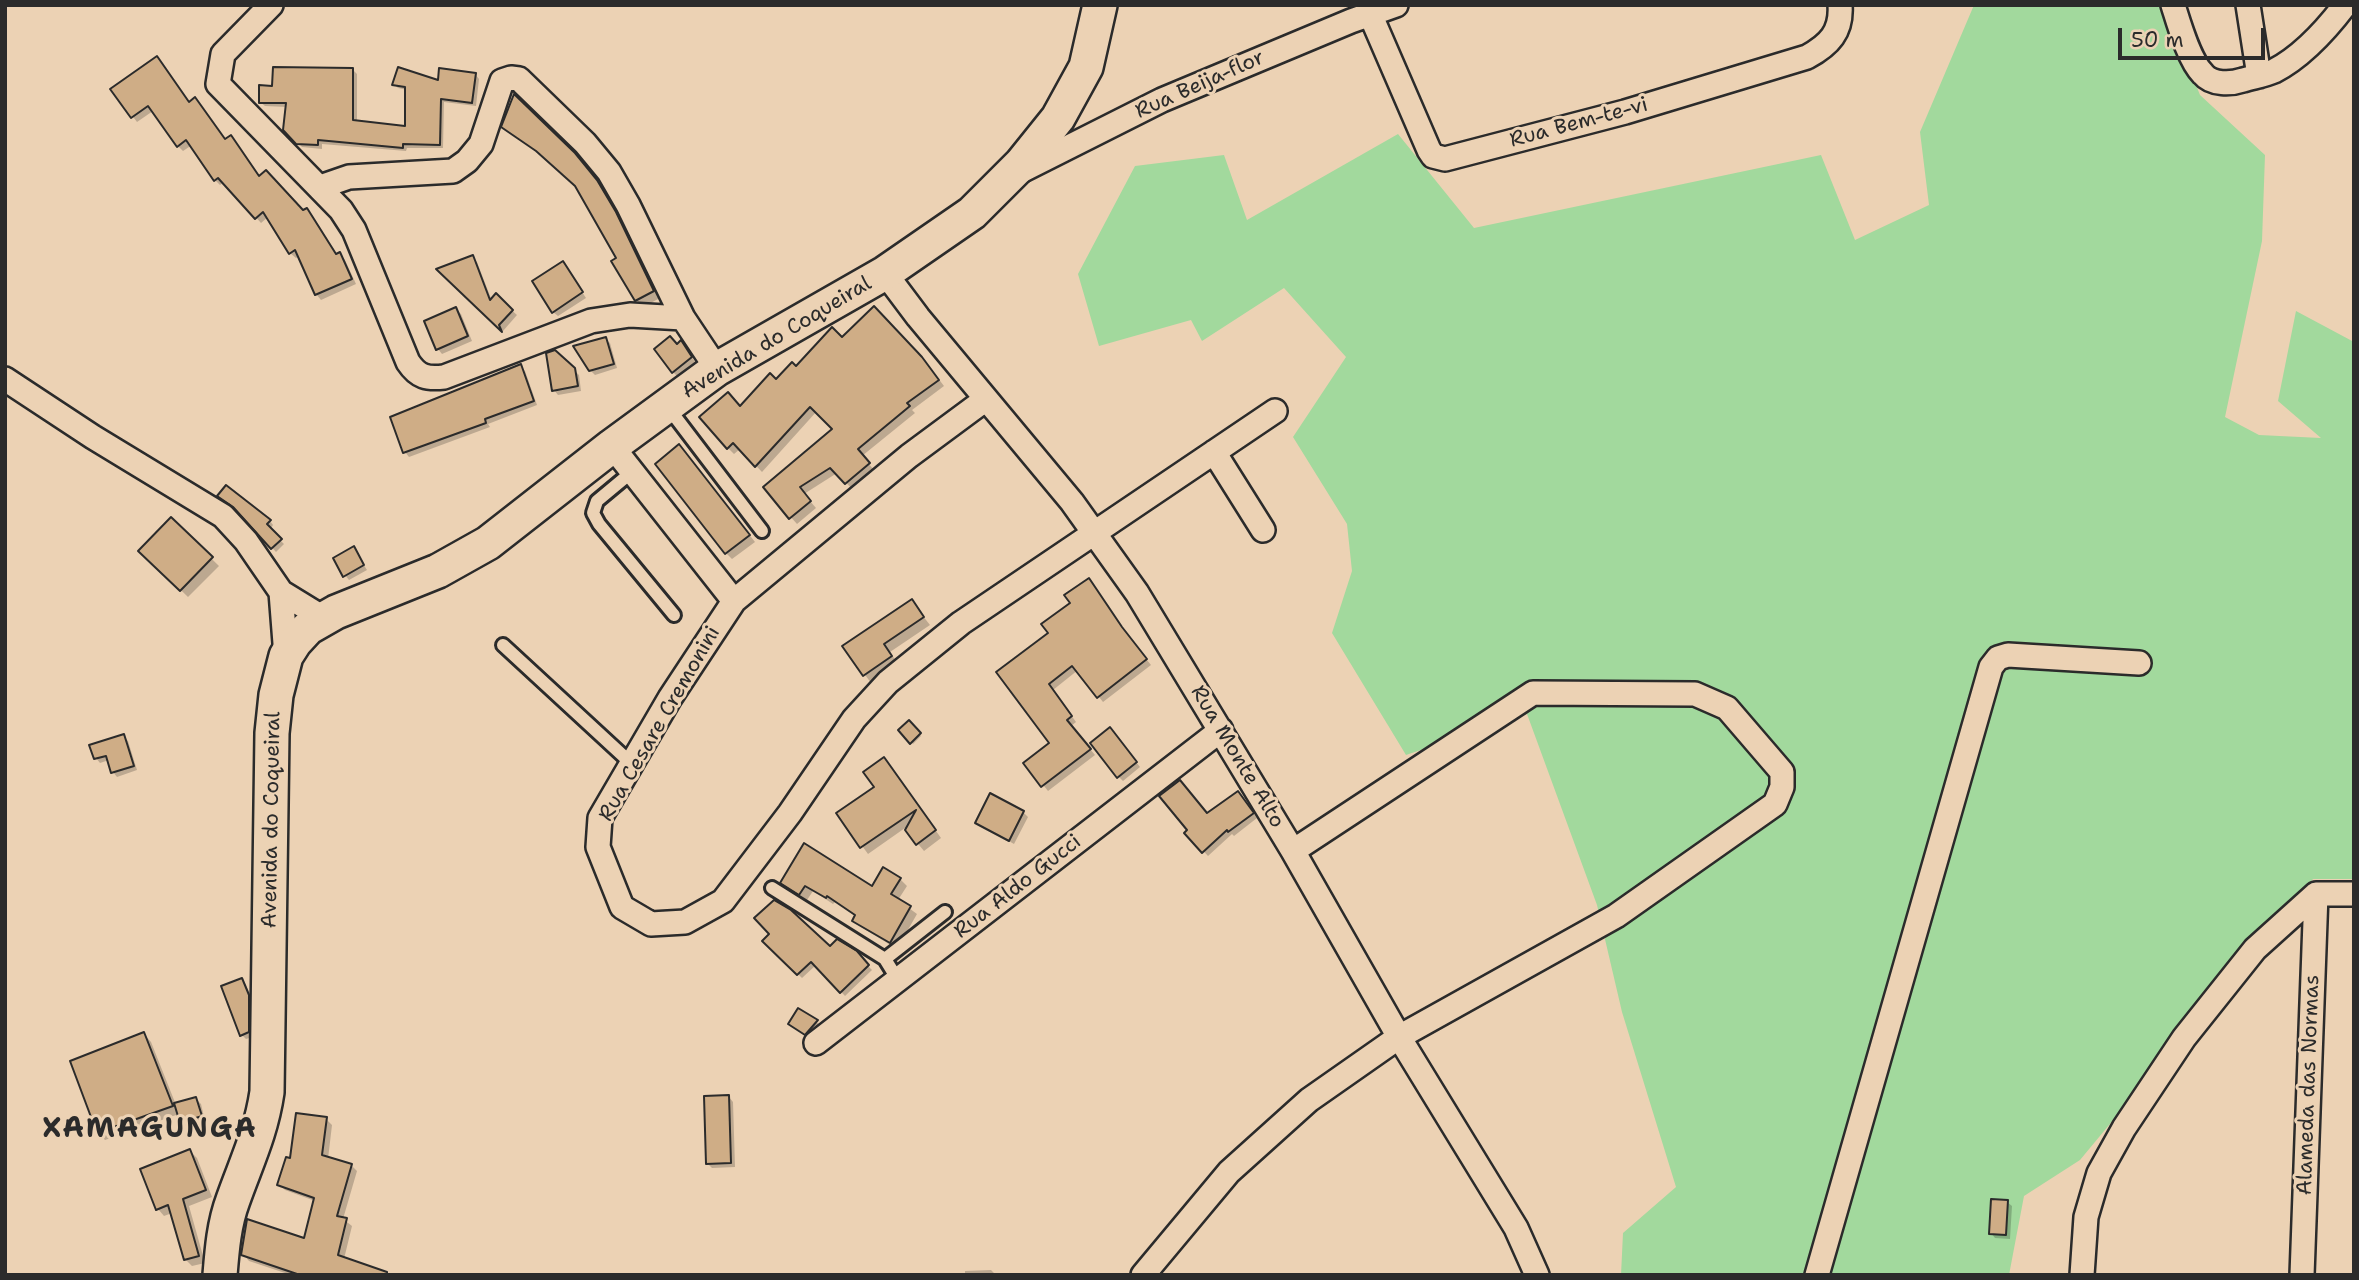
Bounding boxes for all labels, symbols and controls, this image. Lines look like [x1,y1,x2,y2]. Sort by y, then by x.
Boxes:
scale bar [2121,14,2268,58]
text: 50 m [2131,26,2184,54]
street label: Rua Beija-flor [1132,45,1268,125]
street label: Rua Bem-te-vi [1507,92,1651,154]
street label: Avenida do Coqueiral [678,271,876,405]
street label: Rua Cesare Cremonini [594,622,726,826]
street label: Rua Monte Alto [1185,681,1289,833]
street label: Avenida do Coqueiral [258,711,286,929]
street label: Rua Aldo Gucci [949,830,1087,944]
street label: Alameda das Normas [2293,974,2325,1196]
district label: XAMAGUNGA [44,1113,256,1147]

